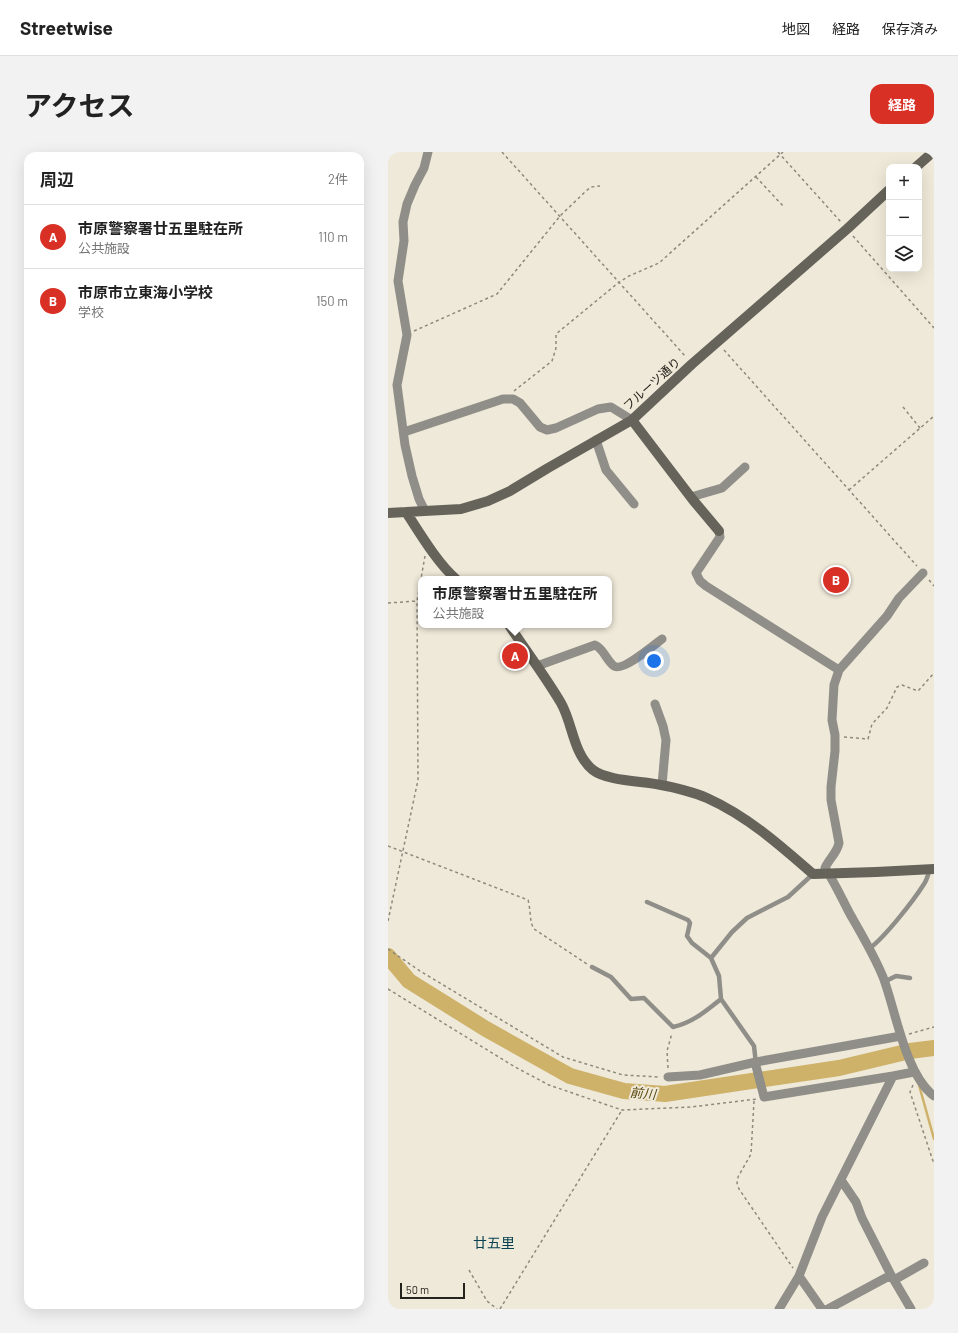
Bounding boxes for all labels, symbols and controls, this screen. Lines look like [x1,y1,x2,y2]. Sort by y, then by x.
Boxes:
text: Streetwise [20,16,113,39]
text: 地図 [782,20,810,37]
text: 経路 [832,20,860,37]
text: 保存済み [882,20,938,37]
button: 経路 [870,84,934,124]
text: アクセス [24,88,135,122]
map controls [886,164,922,272]
button: + [886,164,922,200]
text: 周辺 [40,169,74,189]
text: 2件 [328,171,348,187]
button: − [886,200,922,236]
text: 市原警察署廿五里駐在所 [78,219,243,237]
text: A [49,229,57,245]
text: 110 m [318,229,348,245]
button: layers [886,236,922,272]
text: 公共施設 [78,240,130,256]
text: 市原市立東海小学校 [78,283,213,301]
text: B [49,293,57,309]
text: 150 m [316,293,348,309]
text: 学校 [78,304,104,320]
street label: フルーツ通り [620,354,683,412]
pin: B [823,565,849,595]
popup [418,576,612,628]
text: 市原警察署廿五里駐在所 [432,584,598,602]
text: 公共施設 [432,605,485,621]
pin: A [502,641,528,671]
your location [644,651,664,671]
water label: 前川 [629,1084,659,1102]
district label: 廿五里 [473,1234,515,1251]
scale bar [400,1281,465,1300]
text: 50 m [406,1283,429,1296]

